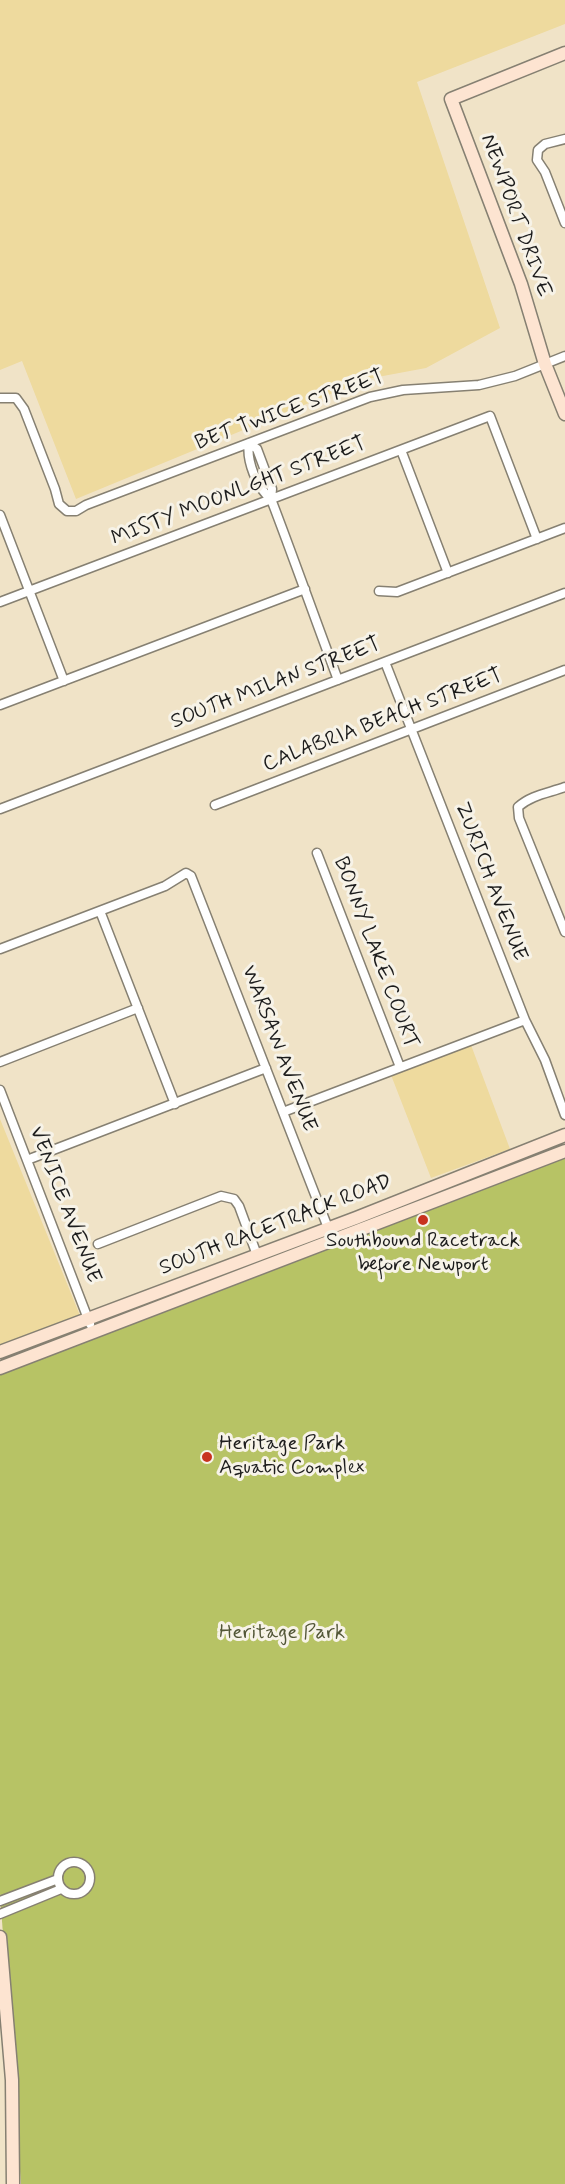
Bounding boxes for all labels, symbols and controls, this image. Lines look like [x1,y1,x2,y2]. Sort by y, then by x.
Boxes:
street label: NEWPORT DRIVE [474,131,556,301]
street label: BET TWICE STREET [192,365,388,457]
street label: MISTY MOONLGHT STREET [108,432,370,552]
street label: SOUTH MILAN STREET [168,632,384,736]
street label: CALABRIA BEACH STREET [260,664,506,778]
street label: ZURICH AVENUE [448,799,532,965]
street label: BONNY LAKE COURT [327,854,423,1052]
street label: WARSAW AVENUE [235,962,321,1136]
street label: VENICE AVENUE [23,1123,105,1287]
street label: SOUTH RACETRACK ROAD [156,1170,396,1282]
marker: Southbound Racetrack before Newport [416,1213,430,1227]
place label: Southbound Racetrack before Newport [326,1229,520,1279]
place label: Heritage Park Aquatic Complex [219,1432,365,1482]
marker: Heritage Park Aquatic Complex [200,1450,214,1464]
park label: Heritage Park [219,1621,345,1647]

